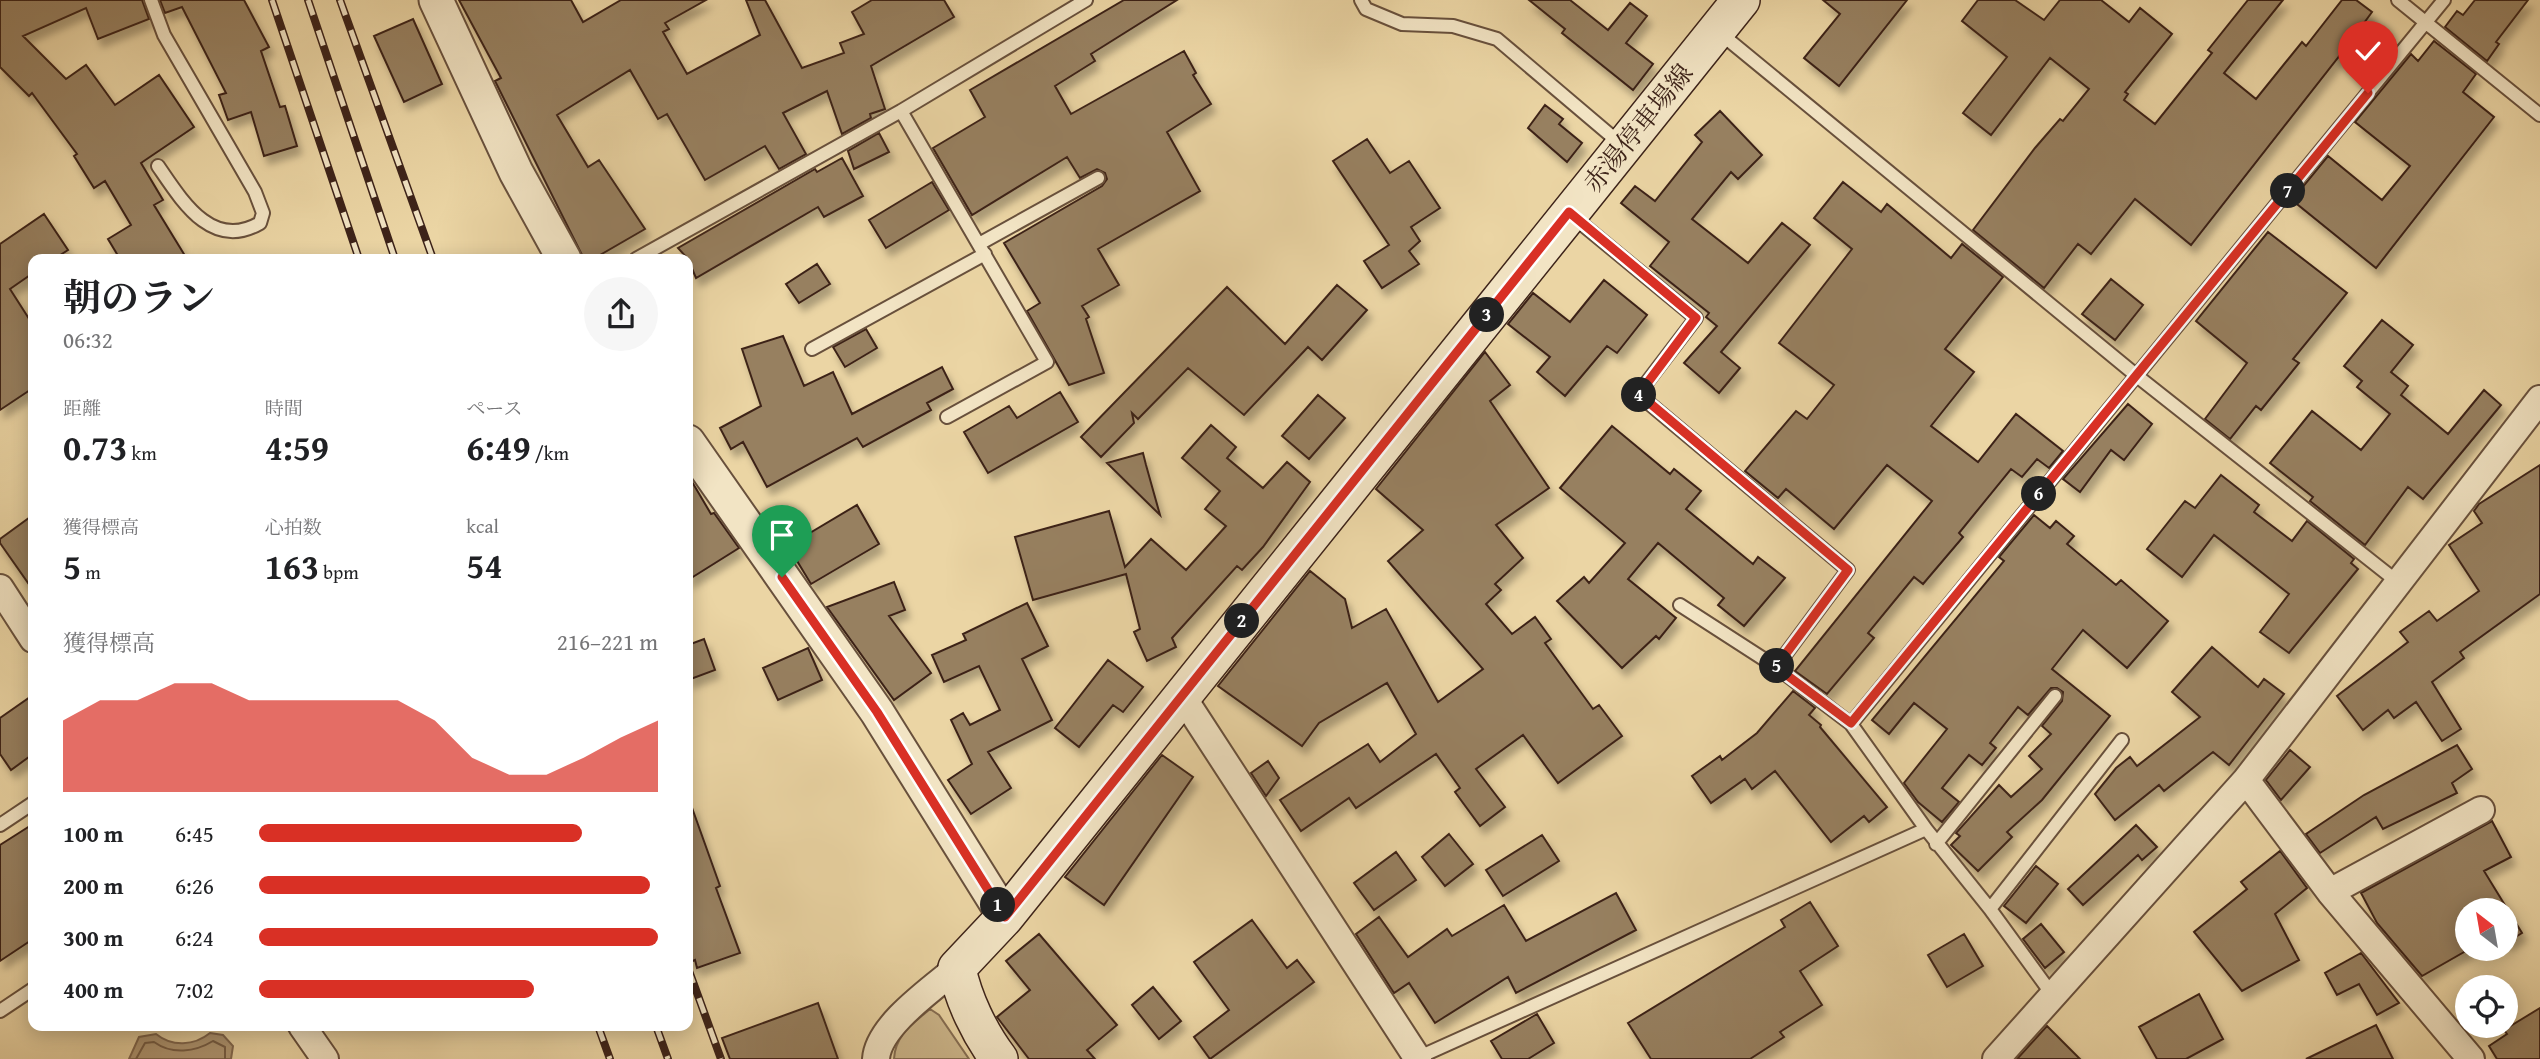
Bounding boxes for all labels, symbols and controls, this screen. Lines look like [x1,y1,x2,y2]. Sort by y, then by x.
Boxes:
pin [2338,21,2398,93]
icon: check [2349,32,2387,70]
street label: 赤湯停車場線 [1573,55,1702,201]
pin: 7 [2270,174,2306,208]
text: 7 [2283,176,2292,204]
text: 朝のラン [63,269,215,325]
button: share [584,277,658,351]
pin: 3 [1470,298,1504,332]
text: 3 [1482,300,1491,328]
text: 06:32 [63,323,113,356]
pin: 4 [1622,378,1656,412]
text: 4 [1634,380,1643,408]
text: 距離 [63,394,101,422]
text: 時間 [265,394,303,422]
text: ペース [466,394,522,422]
text: 0.73 [63,422,127,473]
text: 4:59 [265,422,329,473]
text: 6:49 [466,422,531,473]
text: km [127,439,157,467]
text: /km [531,439,569,467]
pin: 6 [2022,476,2056,512]
text: 6 [2034,479,2043,507]
pin [752,505,812,577]
text: kcal [466,512,499,540]
text: 獲得標高 [63,513,139,541]
text: 心拍数 [265,513,322,541]
icon: arrive [763,516,801,554]
text: 54 [466,540,503,591]
text: 5 [63,541,81,592]
text: 163 [265,541,319,592]
text: m [81,558,101,586]
text: bpm [319,558,359,586]
pin: 2 [1224,604,1260,638]
text: 2 [1237,606,1246,634]
text: 216–221 m [557,625,658,658]
text: 獲得標高 [63,626,155,659]
pin: 5 [1760,648,1795,684]
text: 5 [1772,651,1781,679]
text: 100 m [63,817,124,850]
text: 6:45 [175,817,214,850]
text: 200 m [63,869,124,902]
text: 6:26 [175,869,214,902]
pin: 1 [981,888,1016,922]
text: 1 [993,890,1002,918]
north arrow [2455,898,2518,961]
map controls [2455,898,2518,1038]
text: 300 m [63,921,124,954]
text: 6:24 [175,921,214,954]
text: 400 m [63,973,124,1006]
text: 7:02 [175,973,214,1006]
button: locate [2455,975,2518,1038]

